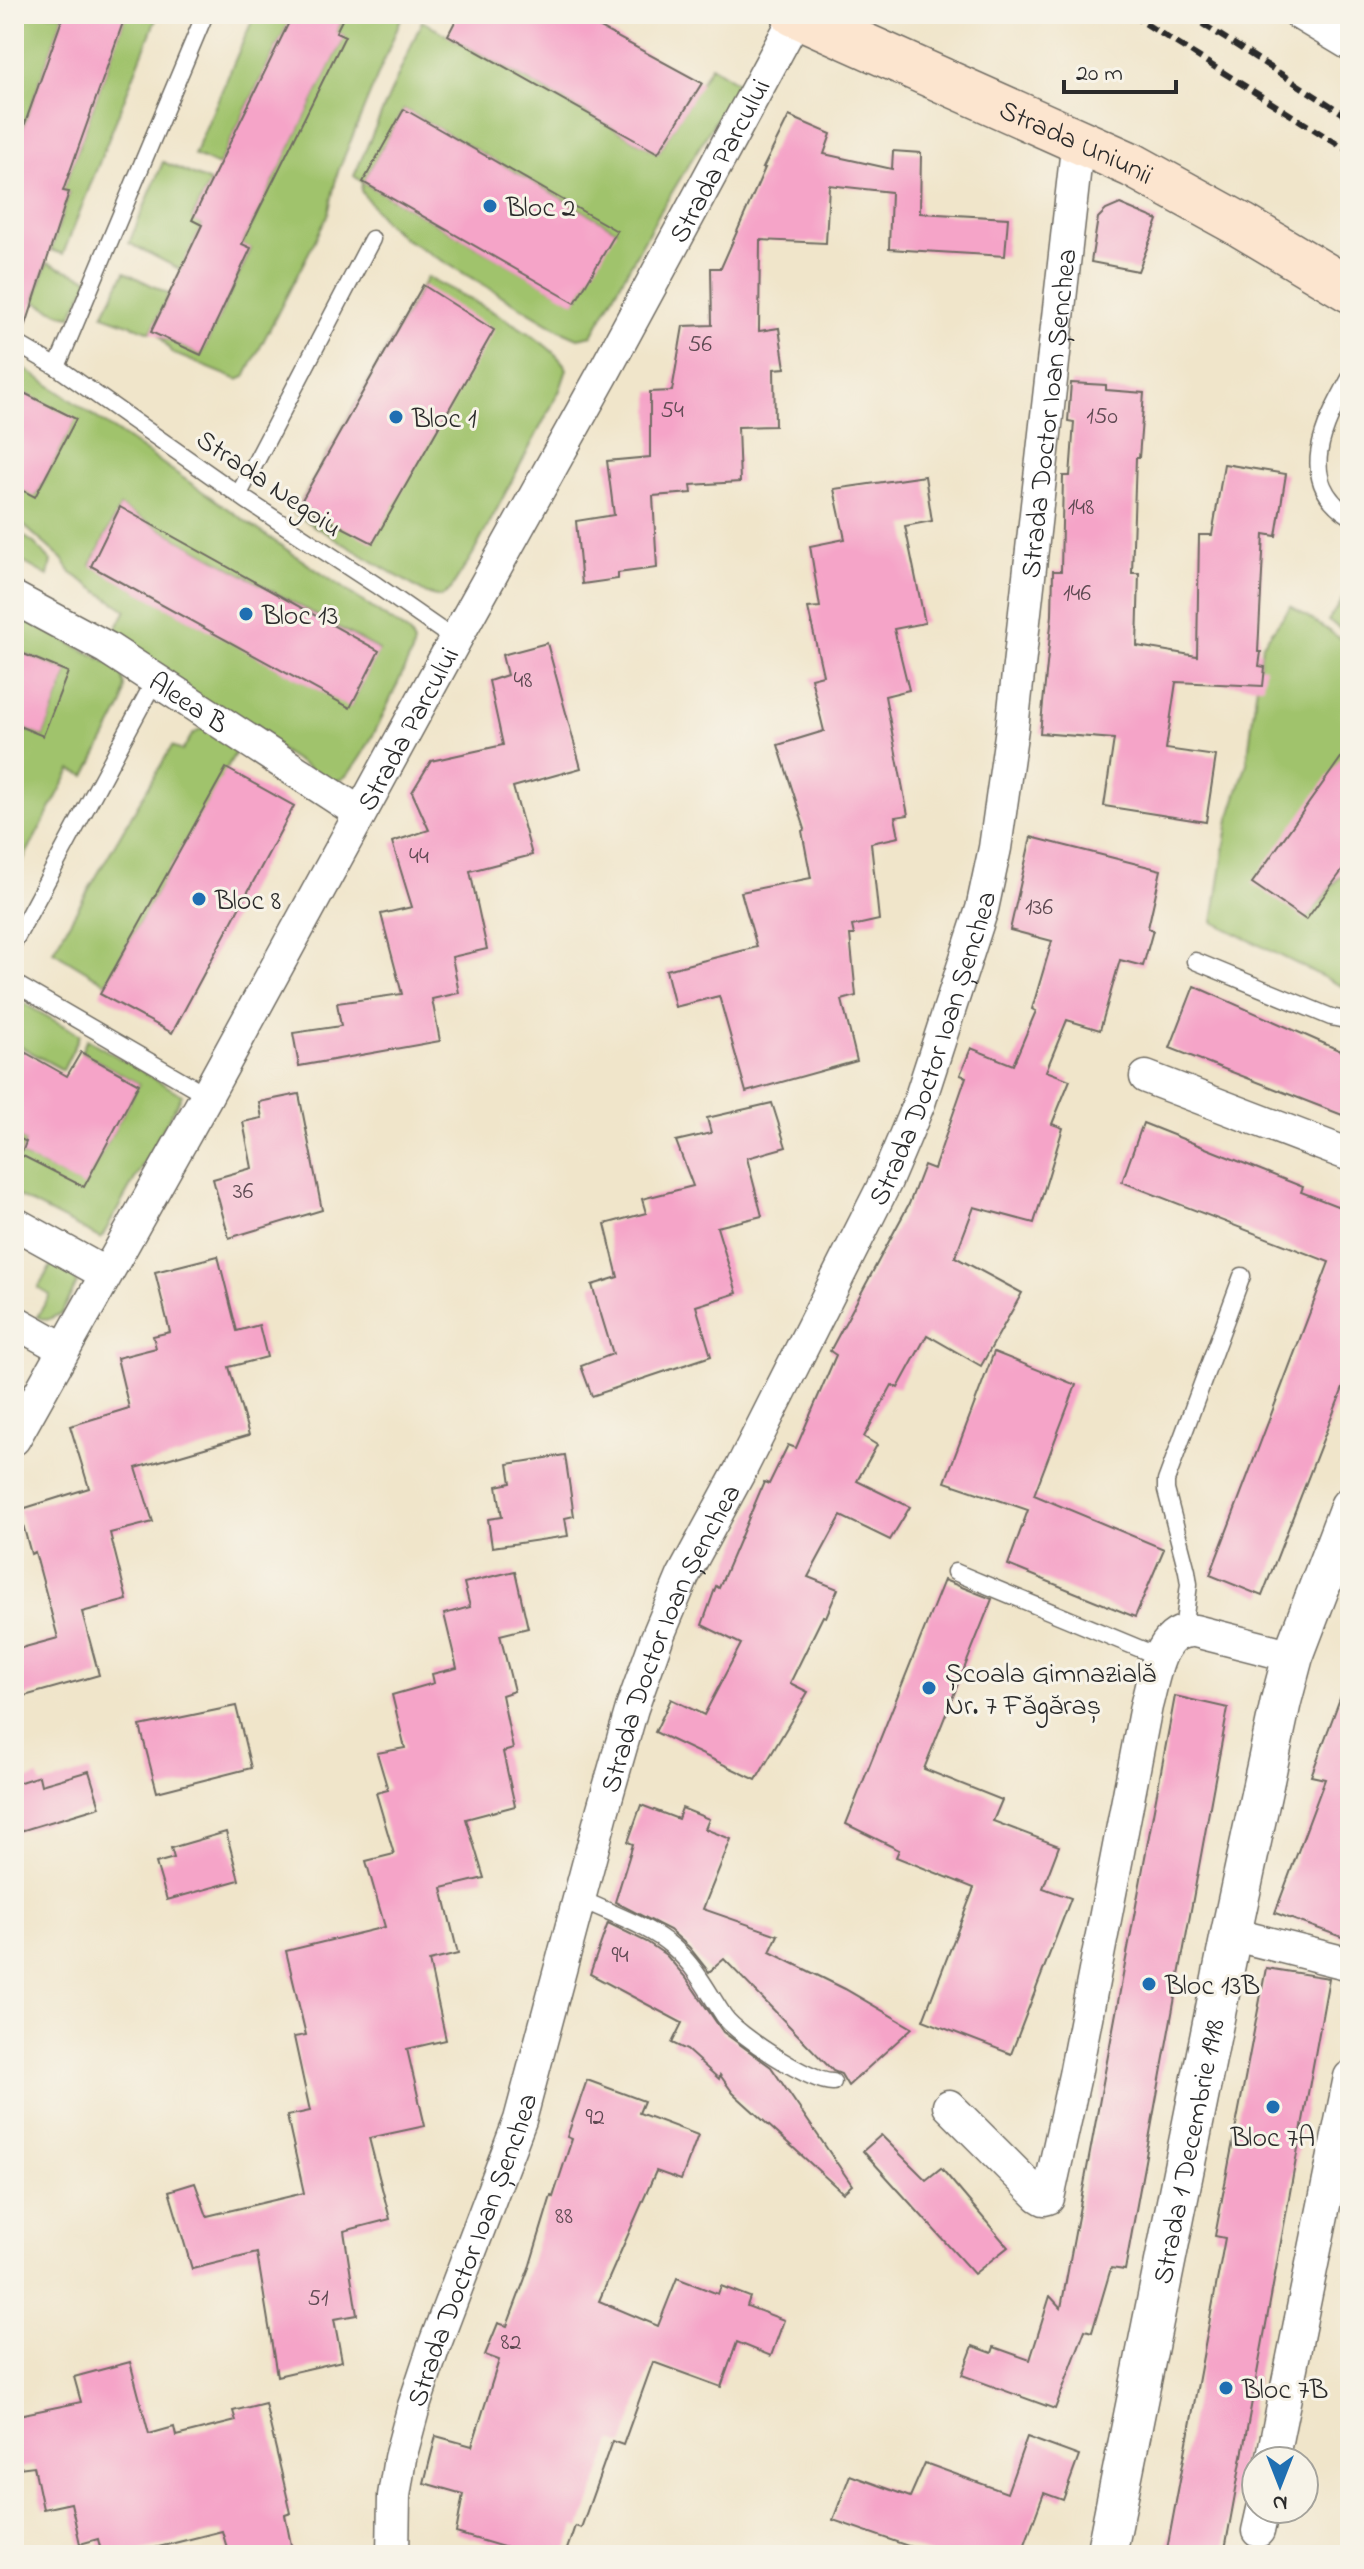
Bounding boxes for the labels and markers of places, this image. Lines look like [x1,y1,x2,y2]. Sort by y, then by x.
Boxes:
place label: Bloc 2 [505,189,576,230]
marker: Bloc 2 [481,197,499,215]
place label: Bloc 1 [411,400,477,441]
marker: Bloc 1 [387,408,405,426]
place label: Bloc 13 [261,597,338,638]
marker: Bloc 13 [237,605,255,623]
place label: Bloc 8 [214,882,281,923]
marker: Bloc 8 [190,890,208,908]
place label: Școala Gimnazială Nr. 7 Făgăraș [945,1655,1156,1728]
marker: Școala Gimnazială Nr. 7 Făgăraș [920,1679,938,1697]
place label: Bloc 13B [1164,1967,1260,2008]
marker: Bloc 13B [1140,1975,1158,1993]
marker: Bloc 7A [1264,2098,1282,2116]
place label: Bloc 7A [1230,2119,1315,2160]
place label: Bloc 7B [1241,2371,1328,2412]
marker: Bloc 7B [1217,2379,1235,2397]

